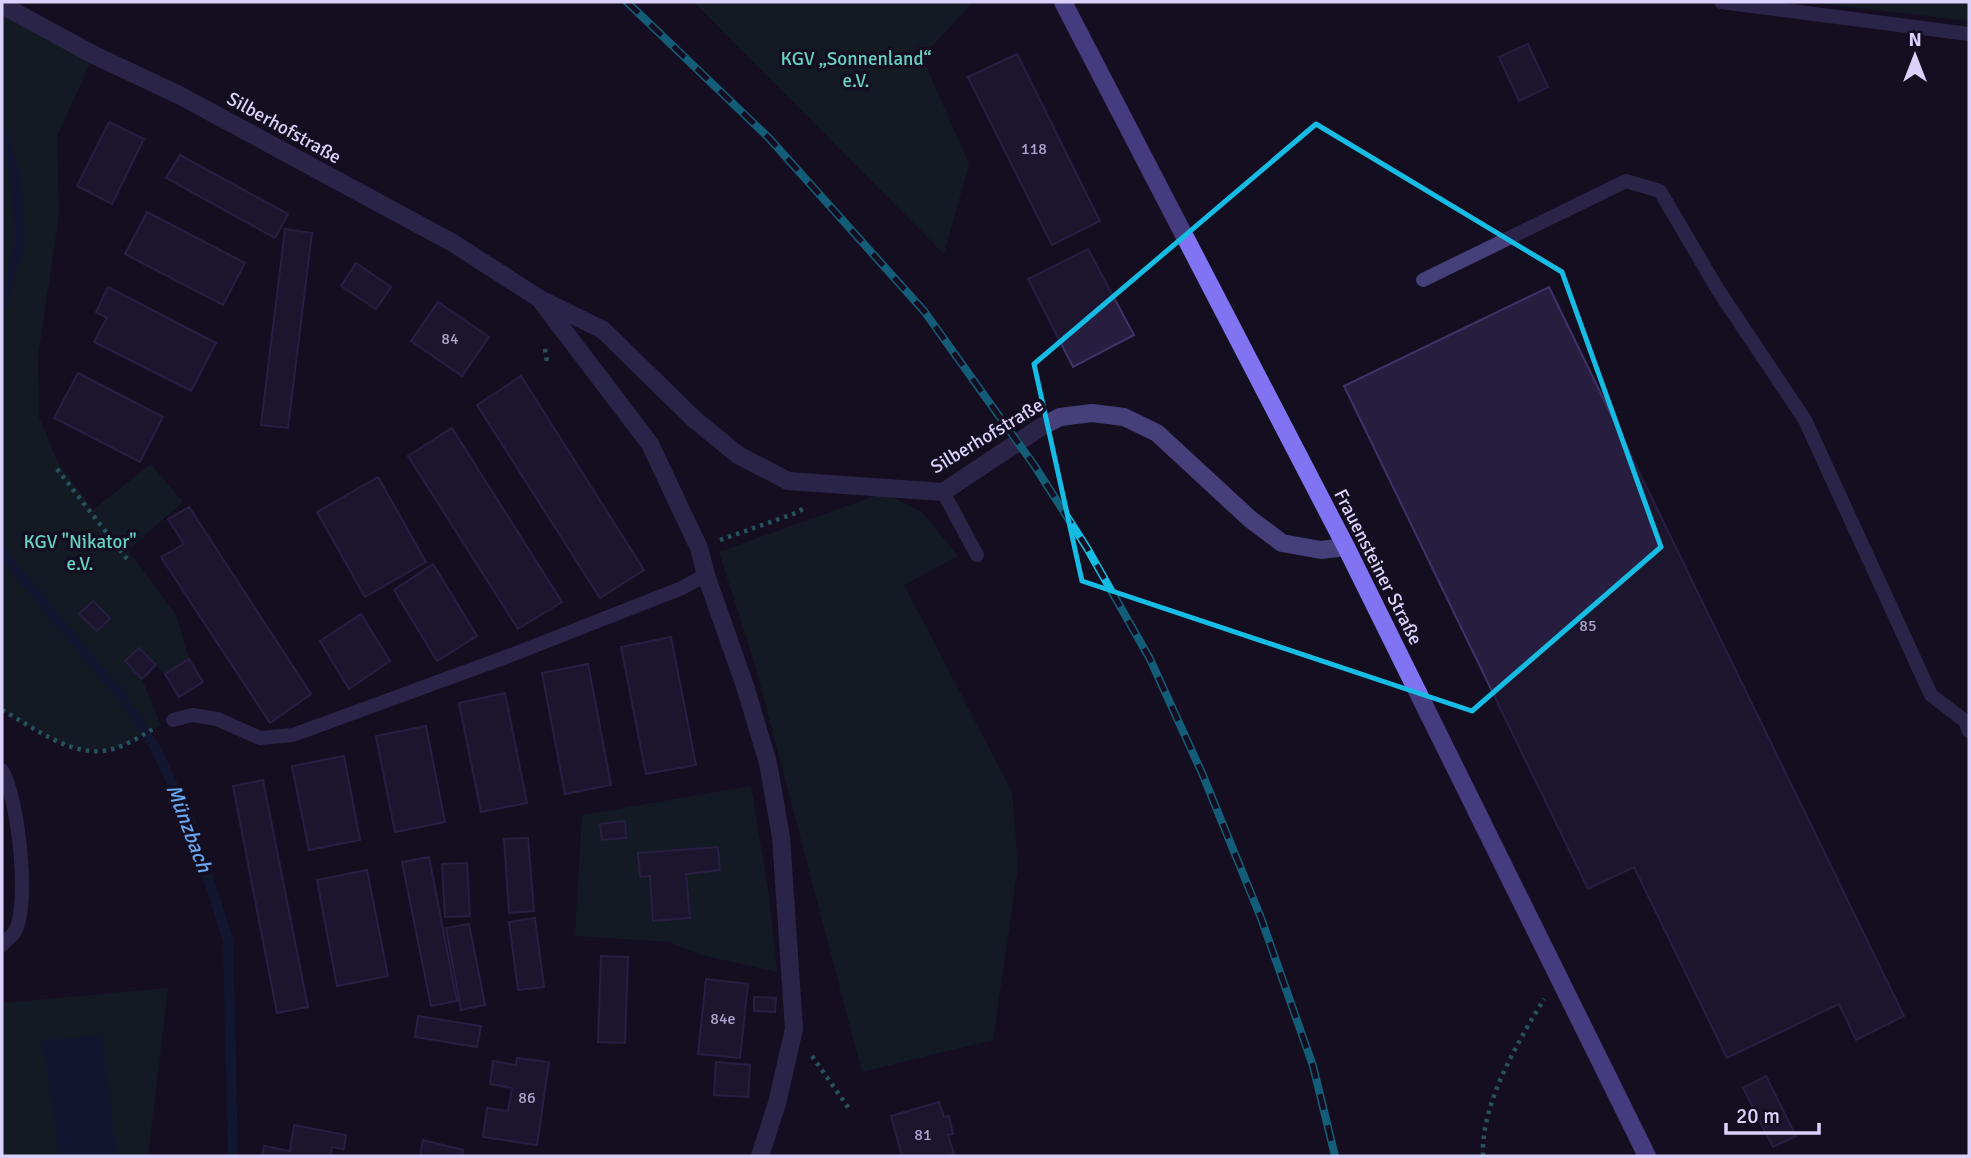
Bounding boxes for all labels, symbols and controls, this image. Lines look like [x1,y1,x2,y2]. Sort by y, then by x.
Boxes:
north arrow [1880,21,1950,91]
text: N [1908,28,1922,52]
park label: KGV „Sonnenland“ e.V. [781,47,932,93]
street label: Silberhofstraße [223,87,345,169]
house number: 118 [1021,139,1047,159]
house number: 84 [441,329,459,349]
street label: Silberhofstraße [926,393,1048,479]
street label: Frauensteiner Straße [1328,485,1428,649]
park label: KGV "Nikator" e.V. [23,530,137,576]
house number: 85 [1579,616,1597,636]
water label: Münzbach [160,780,218,876]
house number: 84e [710,1009,736,1029]
house number: 86 [518,1088,536,1108]
scale bar [1726,1092,1819,1136]
text: 20 m [1736,1103,1780,1129]
house number: 81 [914,1125,932,1145]

